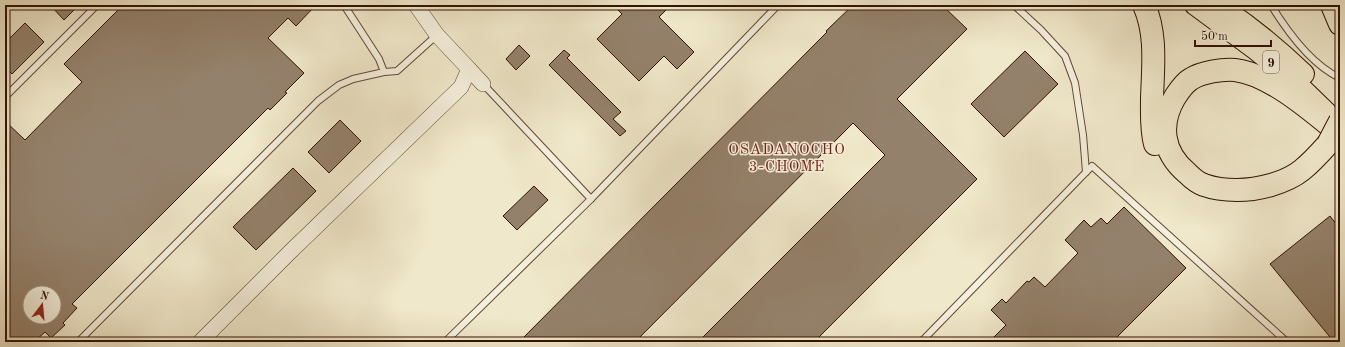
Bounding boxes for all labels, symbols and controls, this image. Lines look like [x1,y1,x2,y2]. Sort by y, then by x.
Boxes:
scale bar [1195,22,1271,48]
text: 50 m [1201,30,1228,43]
road number: 9 [1263,51,1279,73]
district label: OSADANOCHO 3-CHOME [728,143,846,175]
north arrow [22,285,62,325]
text: N [39,290,50,303]

